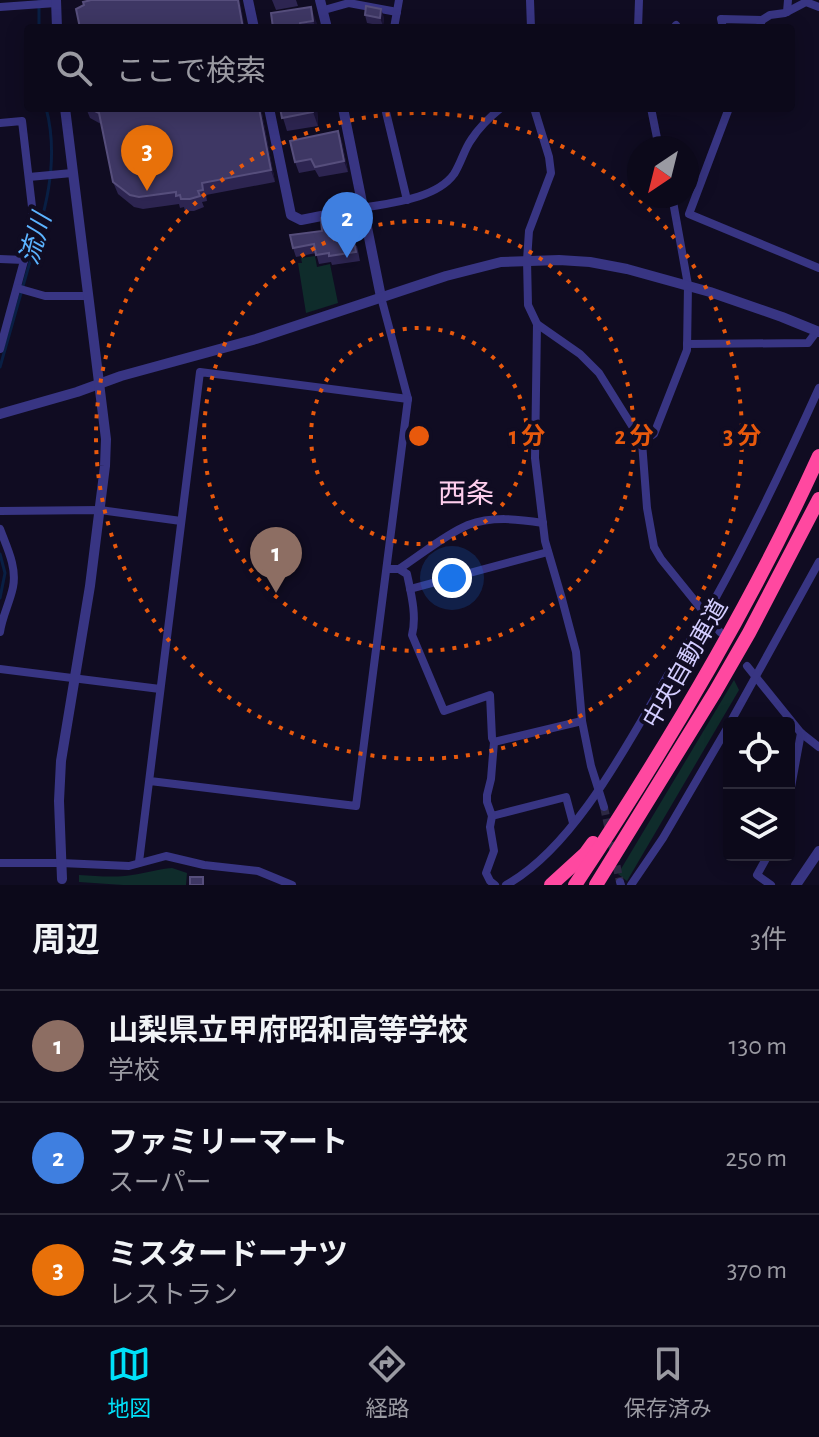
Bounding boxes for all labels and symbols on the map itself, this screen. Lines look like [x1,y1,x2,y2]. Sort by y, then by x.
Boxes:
pin: 3 [121,125,173,191]
north arrow [627,136,699,208]
pin: 2 [321,192,373,258]
water label: 流川 [15,207,56,268]
centre of rings [405,422,433,450]
text: 1 分 [509,423,545,449]
text: 2 分 [615,423,653,449]
text: 3 分 [723,423,761,449]
district label: 西条 [438,479,494,509]
pin: 1 [250,527,302,593]
your location [432,558,472,598]
street label: 中央自動車道 [638,595,732,732]

